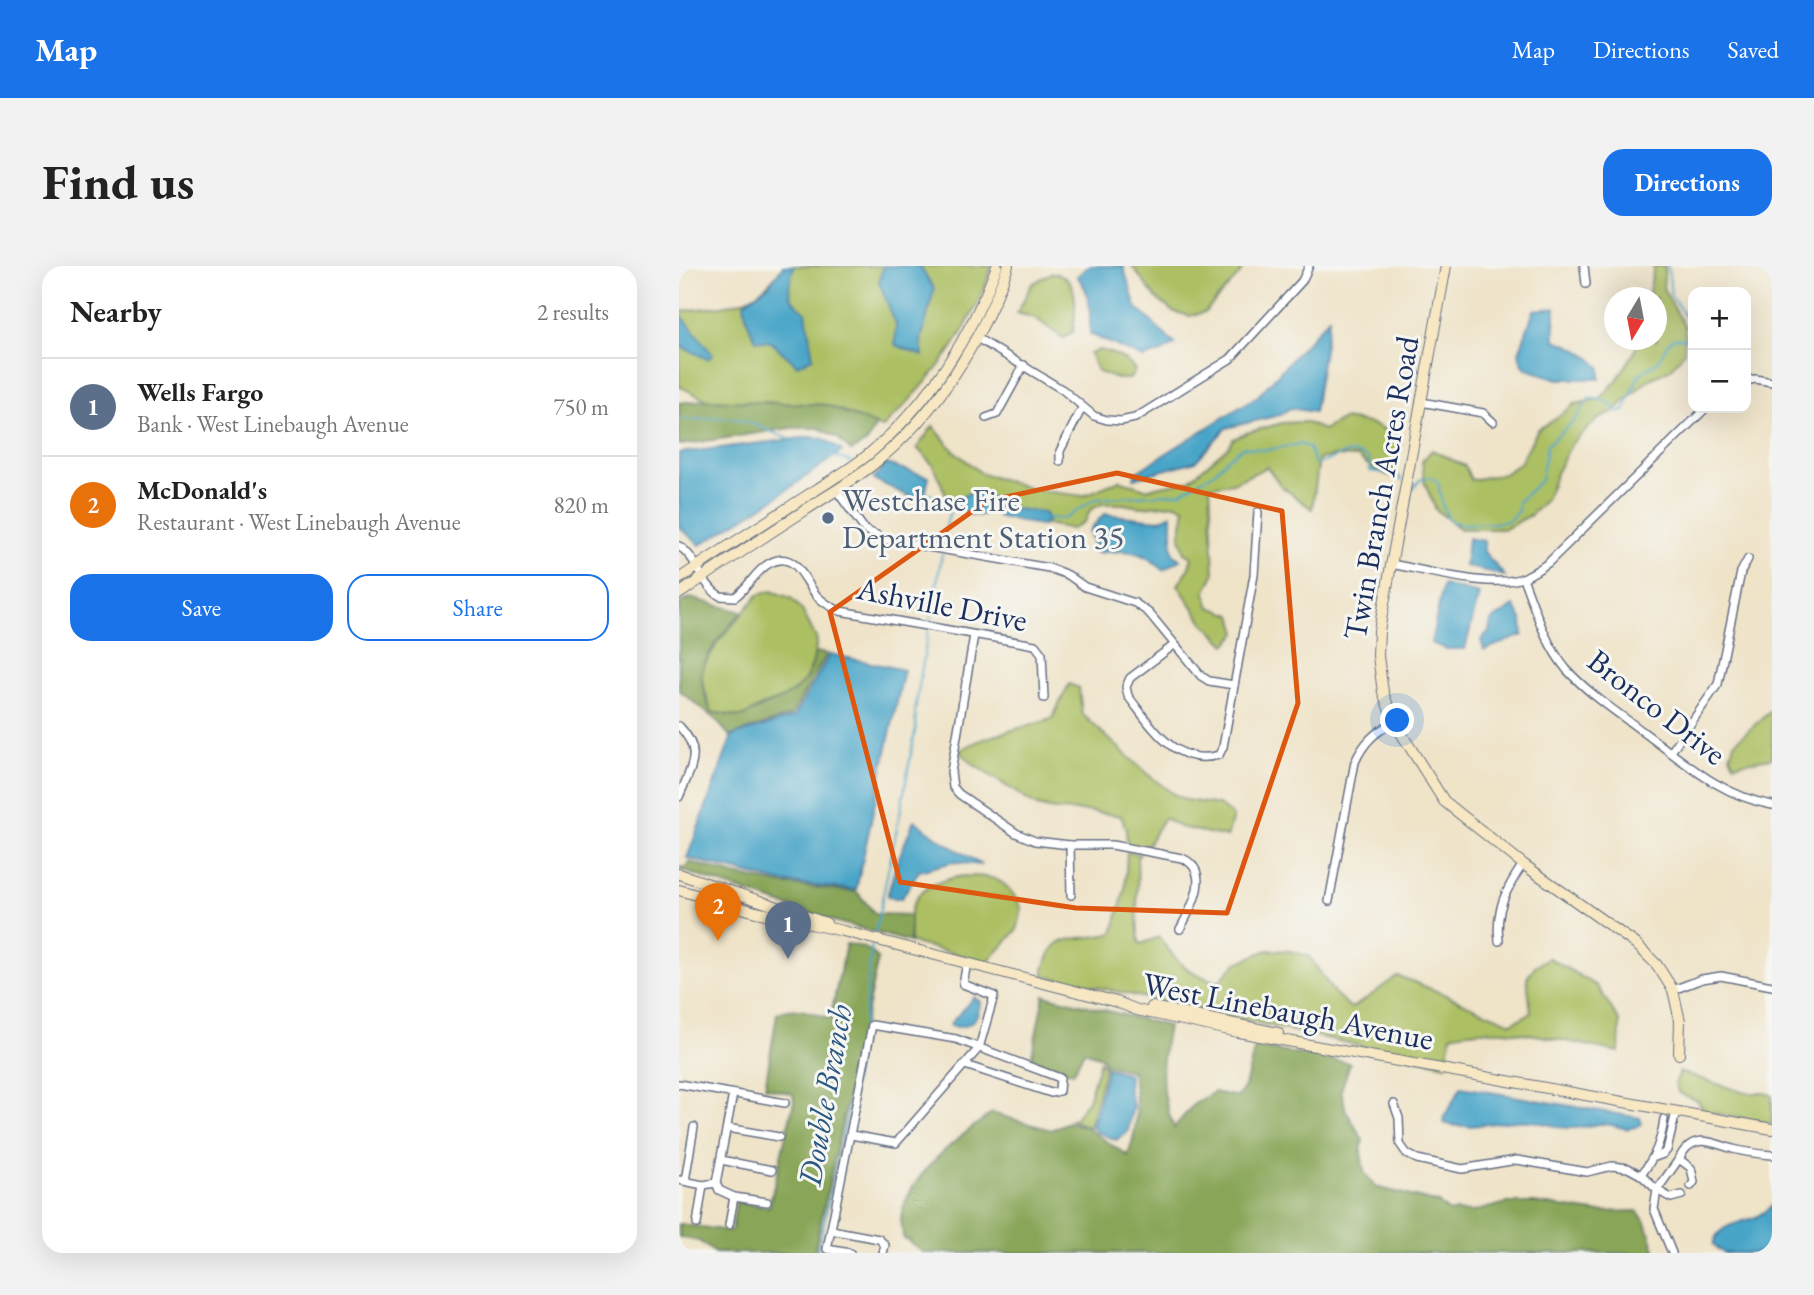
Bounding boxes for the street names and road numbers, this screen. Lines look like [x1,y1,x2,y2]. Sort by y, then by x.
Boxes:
street label: Twin Branch Acres Road [1334,332,1429,643]
street label: Ashville Drive [852,567,1031,641]
street label: Bronco Drive [1579,640,1735,774]
street label: West Linebaugh Avenue [1139,962,1437,1060]

